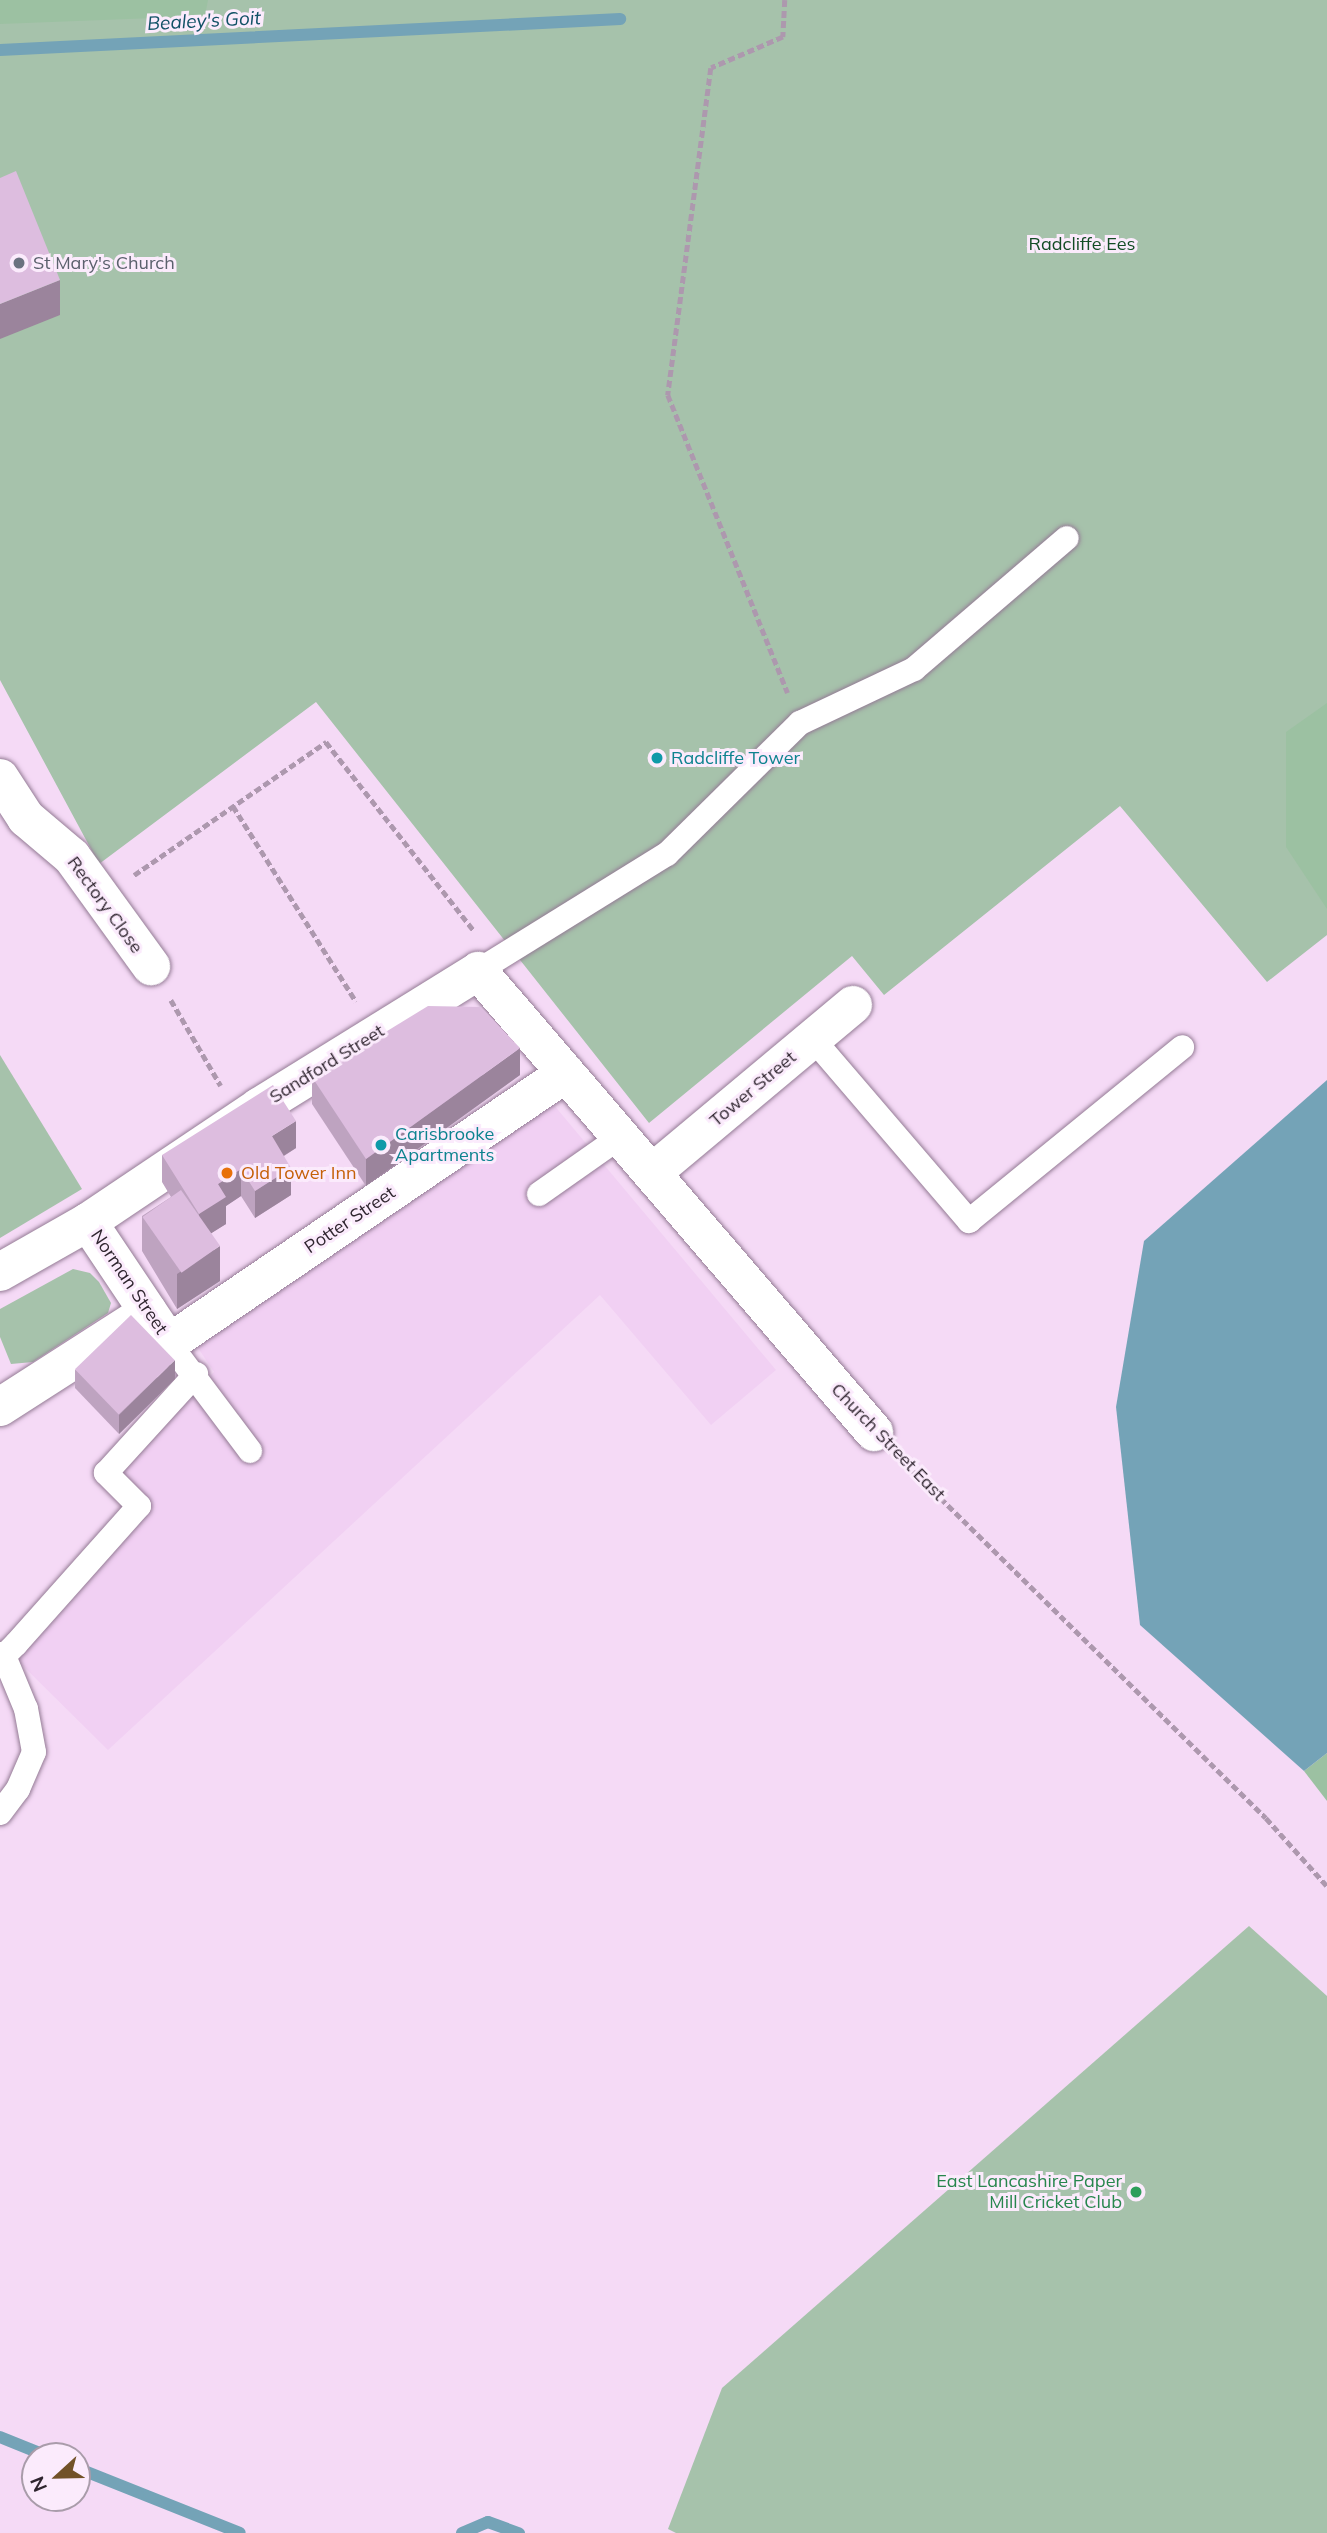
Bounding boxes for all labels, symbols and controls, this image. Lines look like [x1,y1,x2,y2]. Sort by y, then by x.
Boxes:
water label: Bealey's Goit [146,7,262,35]
park label: Radcliffe Ees [1029,233,1135,255]
place label: St Mary's Church [33,252,175,274]
marker: St Mary's Church [11,255,27,271]
place label: Radcliffe Tower [671,747,800,769]
marker: Radcliffe Tower [649,750,665,766]
street label: Rectory Close [63,852,147,958]
street label: Sandford Street [266,1020,388,1108]
street label: Tower Street [705,1047,801,1131]
place label: Carisbrooke Apartments [395,1124,495,1166]
marker: Carisbrooke Apartments [373,1137,389,1153]
place label: Old Tower Inn [241,1162,357,1184]
marker: Old Tower Inn [219,1165,235,1181]
street label: Potter Street [301,1182,399,1258]
street label: Norman Street [86,1225,172,1339]
street label: Church Street East [827,1379,949,1505]
place label: East Lancashire Paper Mill Cricket Club [936,2171,1122,2214]
marker: East Lancashire Paper Mill Cricket Club [1128,2184,1144,2200]
north arrow [21,2442,91,2512]
text: N [25,2473,52,2495]

